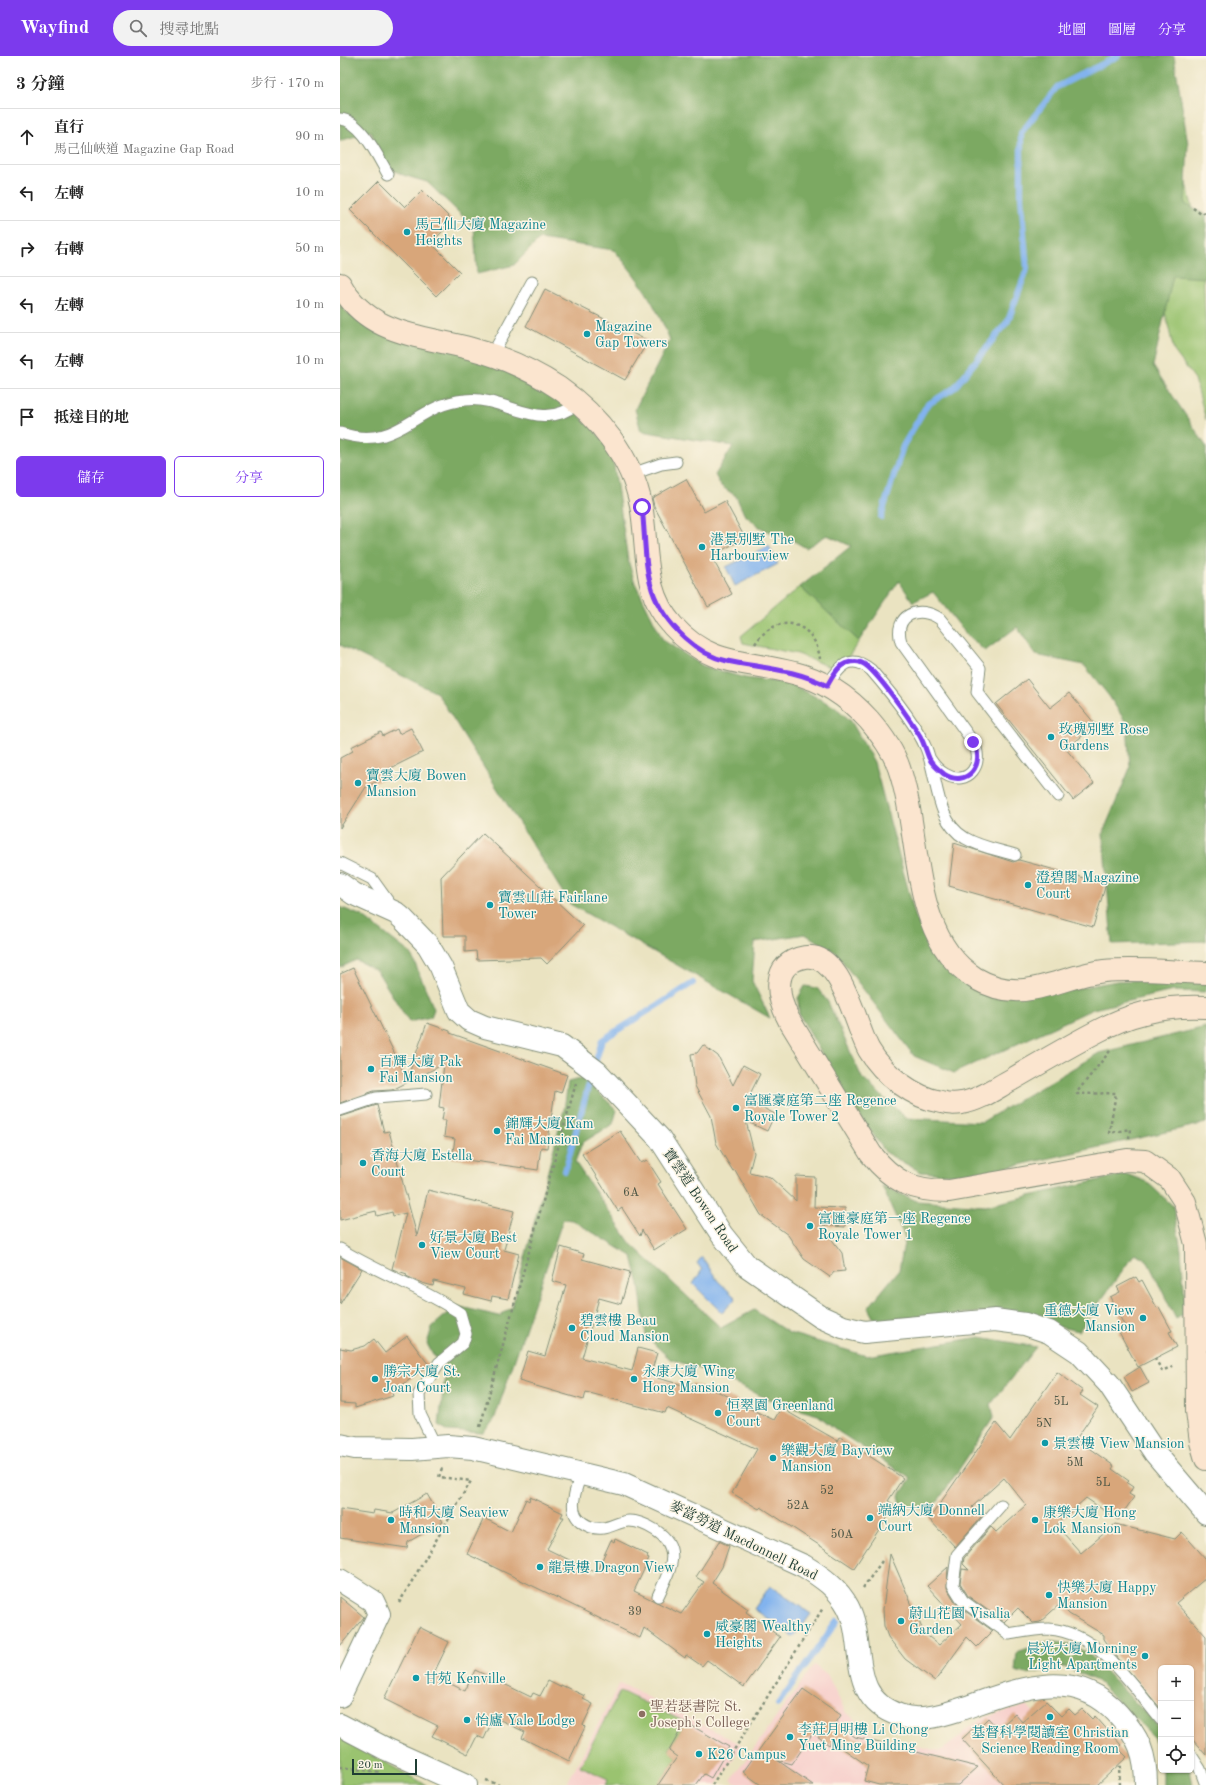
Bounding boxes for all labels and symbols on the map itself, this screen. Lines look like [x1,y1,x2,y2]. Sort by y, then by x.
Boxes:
place label: 馬己仙大廈 Magazine Heights [415,217,546,248]
marker: 馬己仙大廈 Magazine Heights [402,227,412,237]
place label: Magazine Gap Towers [595,320,667,350]
marker: Magazine Gap Towers [582,329,592,339]
route start [633,498,651,516]
place label: 港景別墅 The Harbourview [710,532,794,563]
marker: 港景別墅 The Harbourview [697,542,707,552]
place label: 玫瑰別墅 Rose Gardens [1059,722,1148,753]
marker: 玫瑰別墅 Rose Gardens [1046,732,1056,742]
route end [964,733,982,751]
place label: 寶雲大廈 Bowen Mansion [366,768,467,799]
marker: 寶雲大廈 Bowen Mansion [353,778,363,788]
place label: 澄碧閣 Magazine Court [1036,870,1139,901]
marker: 澄碧閣 Magazine Court [1023,880,1033,890]
place label: 寶雲山莊 Fairlane Tower [498,890,608,921]
marker: 寶雲山莊 Fairlane Tower [485,900,495,910]
place label: 百輝大廈 Pak Fai Mansion [379,1054,462,1085]
marker: 百輝大廈 Pak Fai Mansion [366,1064,376,1074]
place label: 富匯豪庭第二座 Regence Royale Tower 2 [744,1093,897,1124]
marker: 富匯豪庭第二座 Regence Royale Tower 2 [731,1103,741,1113]
place label: 錦輝大廈 Kam Fai Mansion [505,1116,594,1147]
marker: 錦輝大廈 Kam Fai Mansion [492,1126,502,1136]
street label: 寶雲道 Bowen Road [660,1146,741,1255]
place label: 香海大廈 Estella Court [371,1148,473,1179]
marker: 香海大廈 Estella Court [358,1158,368,1168]
house number: 6A [623,1187,639,1199]
place label: 富匯豪庭第一座 Regence Royale Tower 1 [818,1211,971,1242]
marker: 富匯豪庭第一座 Regence Royale Tower 1 [805,1221,815,1231]
place label: 好景大廈 Best View Court [430,1230,517,1261]
marker: 好景大廈 Best View Court [417,1240,427,1250]
place label: 重德大廈 View Mansion [1044,1303,1135,1334]
place label: 碧雲樓 Beau Cloud Mansion [580,1313,670,1344]
marker: 重德大廈 View Mansion [1138,1313,1148,1323]
marker: 碧雲樓 Beau Cloud Mansion [567,1323,577,1333]
place label: 勝宗大廈 St. Joan Court [383,1364,460,1395]
place label: 永康大廈 Wing Hong Mansion [642,1364,736,1395]
marker: 勝宗大廈 St. Joan Court [370,1374,380,1384]
marker: 永康大廈 Wing Hong Mansion [629,1374,639,1384]
house number: 5L [1053,1395,1069,1408]
place label: 恒翠園 Greenland Court [726,1398,834,1429]
marker: 恒翠園 Greenland Court [713,1408,723,1418]
house number: 5N [1036,1417,1052,1430]
place label: 景雲樓 View Mansion [1053,1436,1185,1451]
marker: 景雲樓 View Mansion [1040,1438,1050,1448]
place label: 樂觀大廈 Bayview Mansion [781,1443,893,1474]
marker: 樂觀大廈 Bayview Mansion [768,1453,778,1463]
house number: 5M [1066,1456,1084,1469]
house number: 5L [1095,1476,1111,1489]
house number: 52 [820,1484,834,1497]
street label: 麥當勞道 Macdonnell Road [667,1498,820,1583]
house number: 52A [786,1499,810,1512]
place label: 端納大廈 Donnell Court [878,1503,985,1534]
place label: 時和大廈 Seaview Mansion [399,1505,509,1536]
place label: 康樂大廈 Hong Lok Mansion [1043,1505,1136,1536]
marker: 端納大廈 Donnell Court [865,1513,875,1523]
marker: 時和大廈 Seaview Mansion [386,1515,396,1525]
marker: 康樂大廈 Hong Lok Mansion [1030,1515,1040,1525]
house number: 50A [830,1528,854,1541]
place label: 龍景樓 Dragon View [548,1560,675,1575]
marker: 龍景樓 Dragon View [535,1562,545,1572]
place label: 快樂大廈 Happy Mansion [1057,1580,1157,1611]
marker: 快樂大廈 Happy Mansion [1044,1590,1054,1600]
house number: 39 [628,1606,642,1618]
place label: 蔚山花園 Visalia Garden [909,1606,1010,1637]
marker: 蔚山花園 Visalia Garden [896,1616,906,1626]
place label: 威豪閣 Wealthy Heights [715,1619,812,1650]
marker: 威豪閣 Wealthy Heights [702,1629,712,1639]
place label: 晨光大廈 Morning Light Apartments [1026,1641,1137,1672]
marker: 晨光大廈 Morning Light Apartments [1140,1651,1150,1661]
place label: 甘苑 Kenville [424,1671,506,1686]
marker: 甘苑 Kenville [411,1673,421,1683]
place label: 聖若瑟書院 St. Joseph's College [650,1699,750,1730]
marker: 聖若瑟書院 St. Joseph's College [637,1709,647,1719]
marker: 基督科學閱讀室 Christian Science Reading Room [1045,1712,1055,1722]
place label: 怡廬 Yale Lodge [475,1713,575,1728]
marker: 怡廬 Yale Lodge [462,1715,472,1725]
place label: 李莊月明樓 Li Chong Yuet Ming Building [798,1722,928,1753]
place label: 基督科學閱讀室 Christian Science Reading Room [971,1725,1129,1756]
marker: 李莊月明樓 Li Chong Yuet Ming Building [785,1732,795,1742]
place label: K26 Campus [707,1748,786,1762]
marker: K26 Campus [694,1749,704,1759]
scale bar [352,1757,417,1776]

